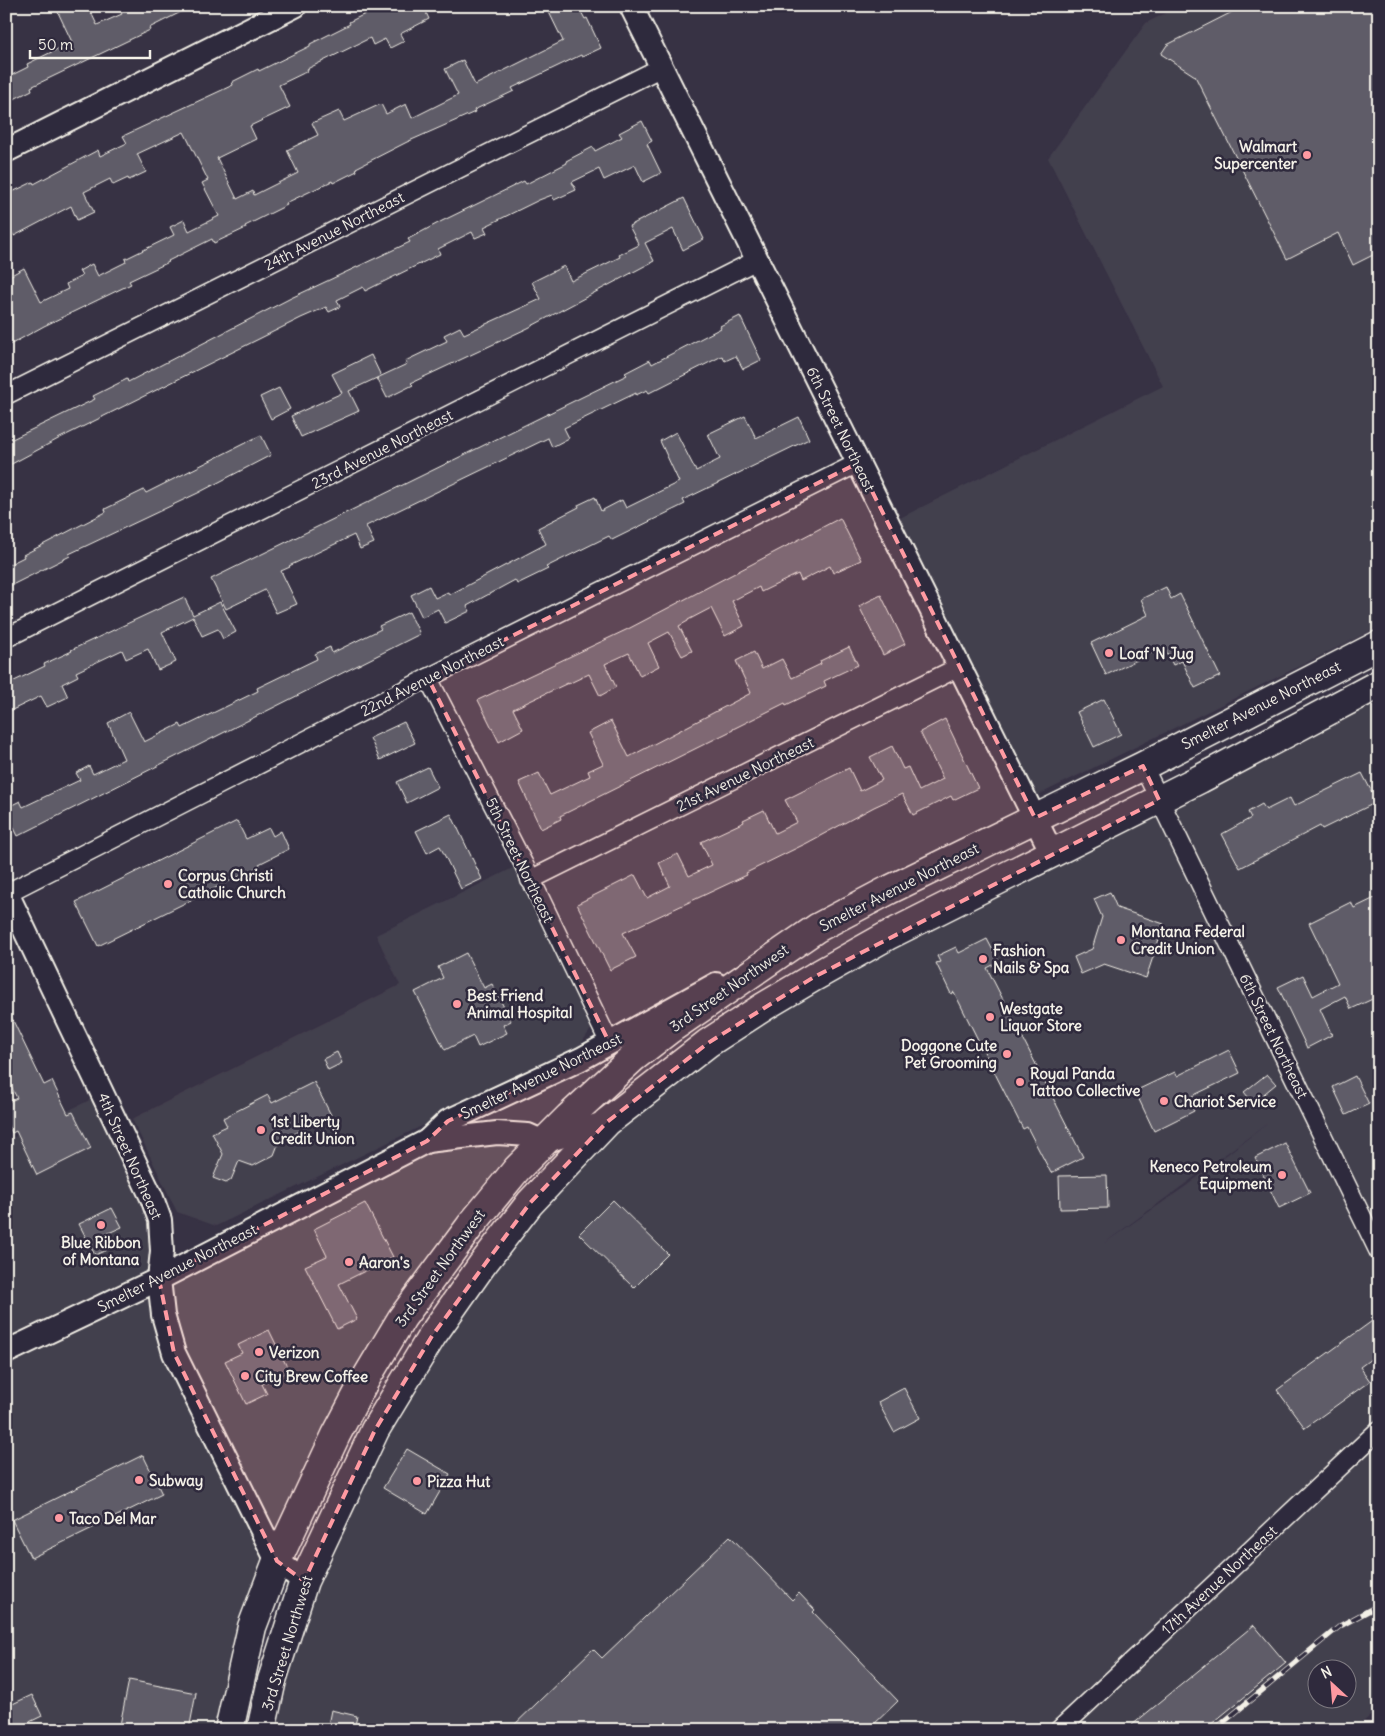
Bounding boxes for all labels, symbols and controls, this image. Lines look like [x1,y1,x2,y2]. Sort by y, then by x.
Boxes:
scale bar [30,28,150,60]
text: 50 m [38,35,73,54]
place label: Walmart Supercenter [1214,137,1298,174]
marker: Walmart Supercenter [1301,149,1313,161]
street label: 24th Avenue Northeast [261,187,407,275]
street label: 6th Street Northeast [803,363,879,495]
street label: 23rd Avenue Northeast [308,405,456,493]
street label: 22nd Avenue Northeast [357,632,507,720]
place label: Loaf 'N Jug [1119,644,1194,664]
marker: Loaf 'N Jug [1103,647,1115,659]
street label: Smelter Avenue Northeast [1178,656,1344,754]
street label: 21st Avenue Northeast [673,732,817,816]
street label: 5th Street Northeast [482,794,558,926]
street label: Smelter Avenue Northeast [816,838,982,936]
place label: Corpus Christi Catholic Church [178,866,286,902]
marker: Corpus Christi Catholic Church [162,878,174,890]
place label: Montana Federal Credit Union [1131,922,1245,958]
marker: Montana Federal Credit Union [1115,934,1127,946]
street label: 3rd Street Northwest [666,940,792,1036]
place label: Fashion Nails & Spa [993,941,1070,978]
marker: Fashion Nails & Spa [977,953,989,965]
street label: 6th Street Northeast [1236,970,1312,1102]
place label: Best Friend Animal Hospital [467,986,572,1023]
marker: Best Friend Animal Hospital [451,998,463,1010]
place label: Westgate Liquor Store [1000,999,1082,1036]
marker: Westgate Liquor Store [984,1011,996,1023]
street label: Smelter Avenue Northeast [458,1029,624,1123]
place label: Doggone Cute Pet Grooming [901,1036,997,1073]
marker: Doggone Cute Pet Grooming [1001,1048,1013,1060]
place label: Royal Panda Tattoo Collective [1030,1064,1140,1100]
marker: Royal Panda Tattoo Collective [1014,1076,1026,1088]
street label: 4th Street Northeast [94,1090,166,1222]
place label: Chariot Service [1174,1092,1276,1111]
marker: Chariot Service [1158,1095,1170,1107]
place label: 1st Liberty Credit Union [271,1112,355,1148]
marker: 1st Liberty Credit Union [255,1124,267,1136]
place label: Keneco Petroleum Equipment [1149,1157,1273,1194]
marker: Keneco Petroleum Equipment [1276,1169,1288,1181]
street label: 3rd Street Northwest [391,1206,489,1330]
street label: Smelter Avenue Northeast [94,1219,260,1317]
marker: Blue Ribbon of Montana [95,1219,107,1231]
place label: Blue Ribbon of Montana [61,1233,141,1269]
place label: Aaron's [359,1253,410,1272]
marker: Aaron's [343,1256,355,1268]
place label: Verizon [269,1343,320,1362]
marker: Verizon [253,1346,265,1358]
place label: City Brew Coffee [255,1367,368,1387]
marker: City Brew Coffee [239,1370,251,1382]
place label: Subway [149,1471,203,1491]
place label: Pizza Hut [427,1472,491,1491]
marker: Subway [133,1474,145,1486]
marker: Pizza Hut [411,1475,423,1487]
place label: Taco Del Mar [69,1509,157,1528]
marker: Taco Del Mar [53,1512,65,1524]
street label: 17th Avenue Northeast [1157,1521,1281,1639]
street label: 3rd Street Northwest [257,1573,317,1713]
north arrow [1308,1658,1358,1708]
text: N [1318,1662,1335,1683]

